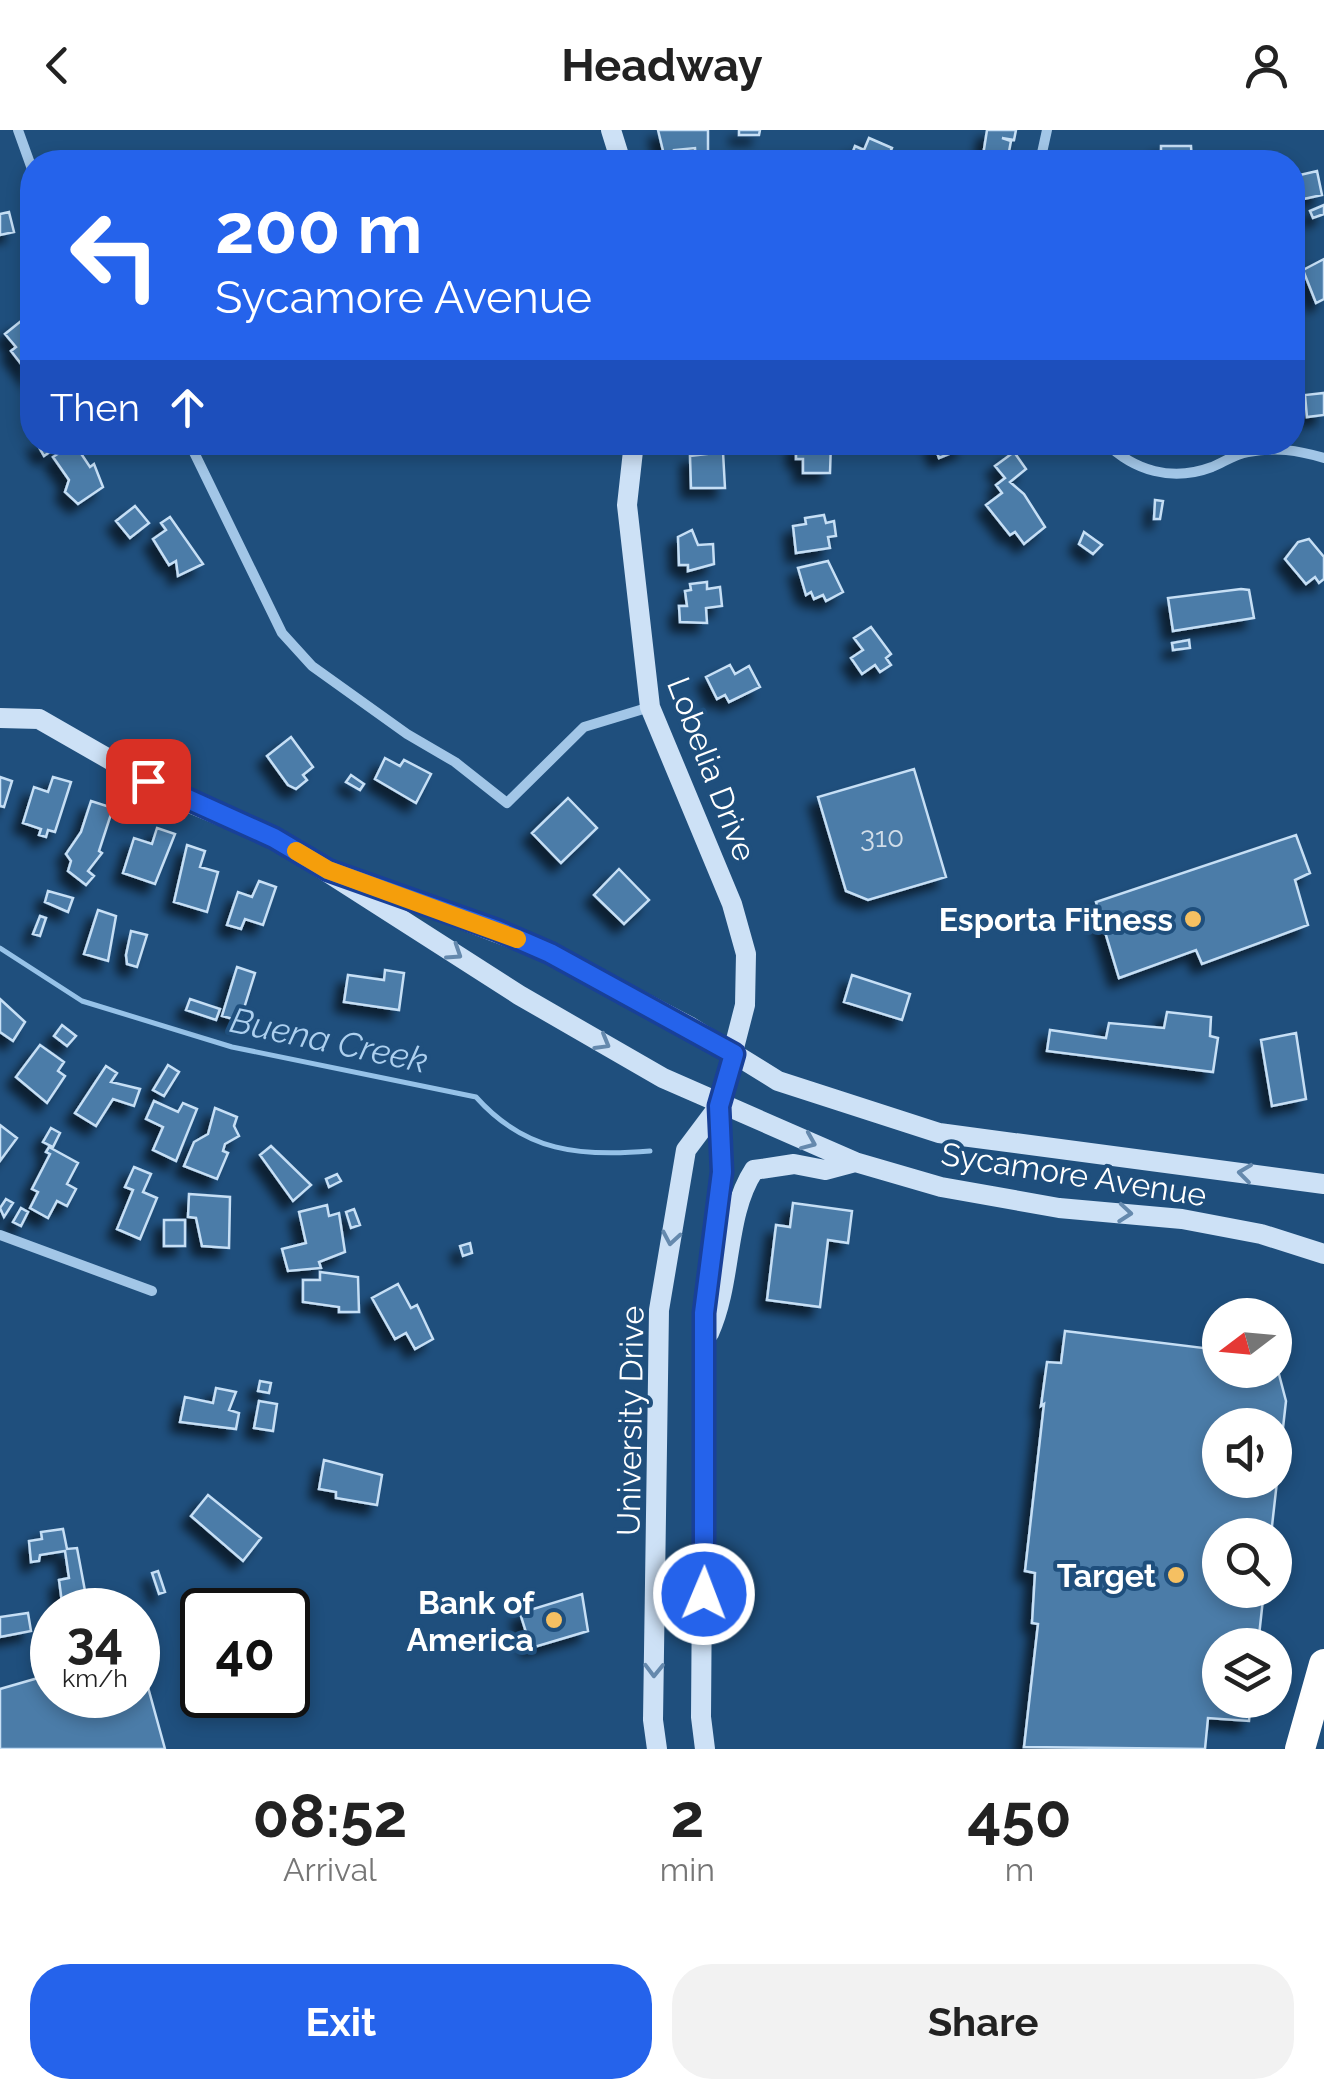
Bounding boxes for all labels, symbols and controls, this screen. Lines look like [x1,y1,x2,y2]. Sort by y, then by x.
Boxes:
icon: back [30,38,85,93]
icon: person [1239,38,1294,93]
text: Headway [561,39,763,92]
text: 200 m [215,187,422,269]
icon: left [50,190,180,320]
text: Sycamore Avenue [215,271,592,324]
icon: ahead [160,380,215,435]
text: Then [50,385,140,430]
street label: Lobelia Drive [660,672,764,866]
pin [106,739,191,824]
icon: arrive [121,754,176,809]
house number: 310 [860,821,904,854]
place label: Esporta Fitness [939,901,1173,938]
marker: Esporta Fitness [1182,908,1204,930]
one-way arrow [444,941,462,960]
water label: Buena Creek [227,999,431,1081]
one-way arrow [592,1031,610,1051]
one-way arrow [799,1130,817,1150]
street label: Sycamore Avenue [939,1135,1209,1213]
one-way arrow [1237,1163,1253,1184]
one-way arrow [1117,1202,1133,1224]
one-way arrow [661,1230,682,1247]
north arrow [1202,1298,1292,1388]
map controls [1202,1298,1292,1718]
street label: University Drive [609,1306,651,1536]
button: sound [1202,1408,1292,1498]
button: search [1202,1518,1292,1608]
position arrow [652,1542,756,1646]
place label: Target [1057,1557,1156,1594]
marker: Target [1165,1564,1187,1586]
place label: Bank of America [407,1584,535,1658]
speed limit sign: 40 [180,1588,310,1718]
marker: Bank of America [543,1609,565,1631]
text: 34 [67,1611,123,1670]
button: layers [1202,1628,1292,1718]
one-way arrow [644,1662,665,1678]
text: km/h [62,1663,128,1693]
text: 08:52 [252,1781,407,1851]
text: 2 [670,1781,704,1851]
text: 450 [967,1781,1072,1851]
text: Arrival [283,1851,377,1888]
text: min [660,1851,715,1888]
text: m [1005,1851,1034,1888]
button: Exit [30,1964,652,2079]
button: Share [672,1964,1294,2079]

